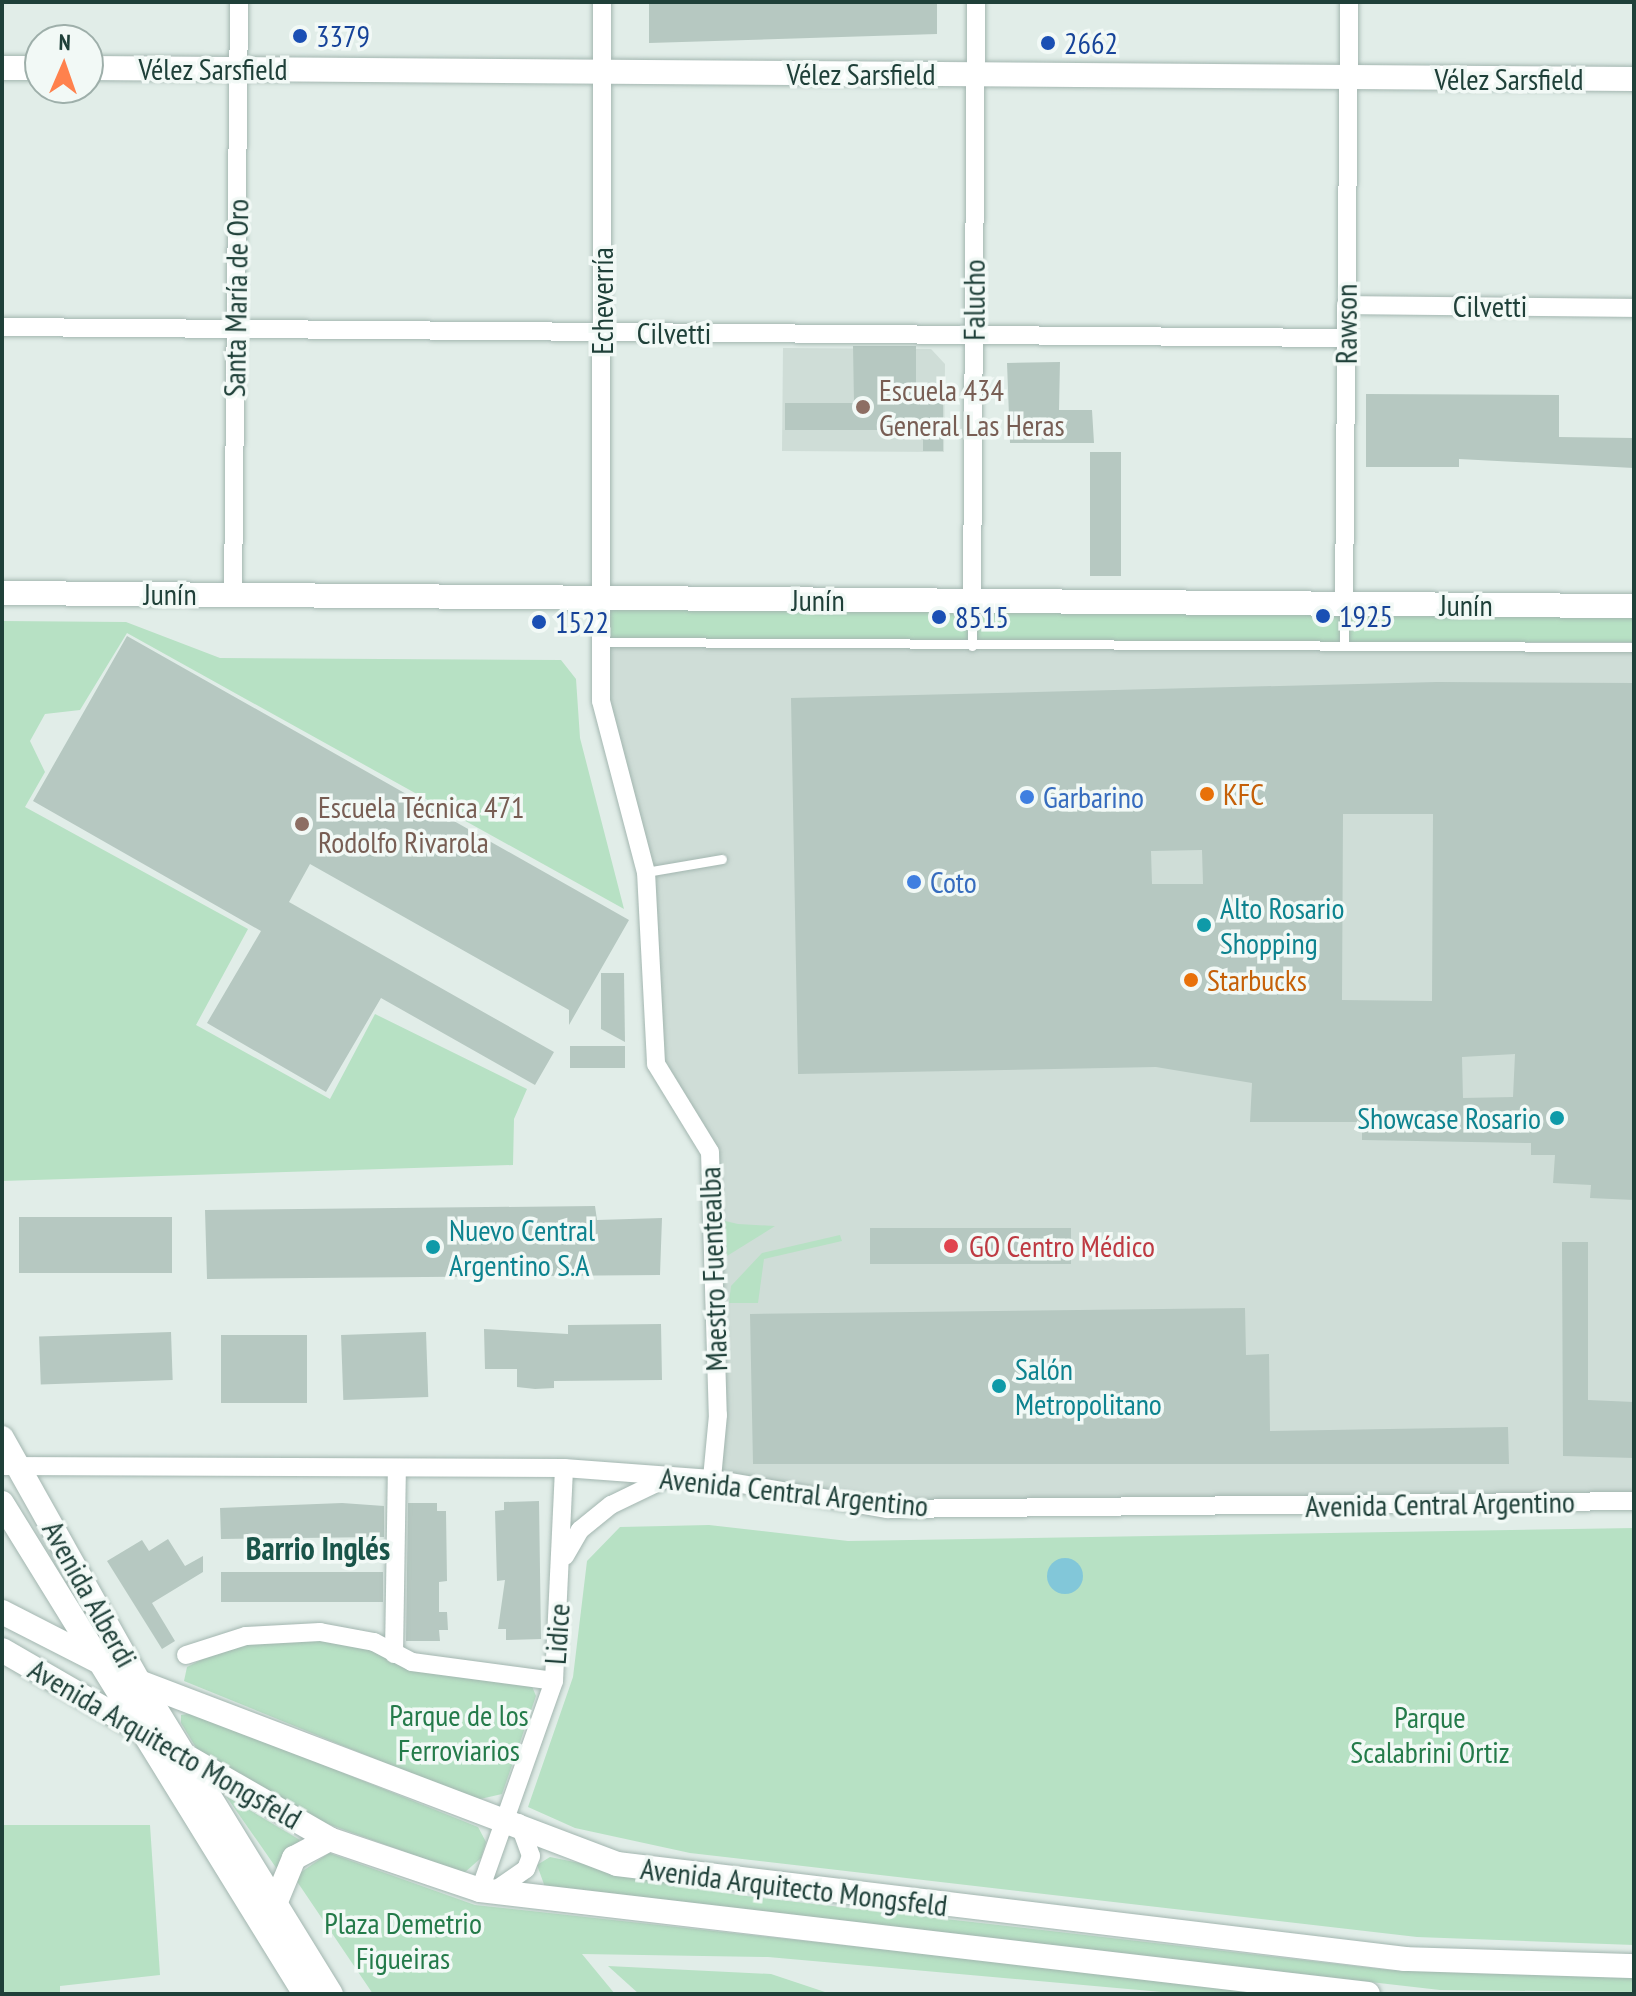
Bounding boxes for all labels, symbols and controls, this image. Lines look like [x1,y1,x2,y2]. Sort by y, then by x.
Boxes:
place label: 3379 [316,18,370,54]
north arrow [24,24,104,104]
place label: 2662 [1064,25,1118,61]
marker: 3379 [291,27,309,45]
text: N [58,28,71,56]
marker: 2662 [1039,34,1057,52]
street label: Vélez Sarsfield [138,51,288,87]
street label: Vélez Sarsfield [786,56,936,92]
street label: Vélez Sarsfield [1434,61,1584,97]
street label: Santa María de Oro [216,199,256,397]
street label: Echeverría [584,247,620,355]
street label: Falucho [956,259,992,341]
street label: Rawson [1328,284,1364,364]
street label: Cilvetti [1453,288,1527,324]
street label: Cilvetti [637,315,711,351]
place label: Escuela 434 General Las Heras [879,372,1065,442]
marker: Escuela 434 General Las Heras [854,398,872,416]
street label: Junín [143,576,197,612]
street label: Junín [791,582,845,618]
street label: Junín [1439,587,1493,623]
place label: 1925 [1339,598,1393,634]
place label: 8515 [955,599,1009,635]
place label: 1522 [555,604,609,640]
marker: 1925 [1314,607,1332,625]
marker: 8515 [930,608,948,626]
marker: 1522 [530,613,548,631]
place label: KFC [1223,776,1264,812]
place label: Garbarino [1043,779,1144,815]
marker: KFC [1198,785,1216,803]
marker: Garbarino [1018,788,1036,806]
place label: Escuela Técnica 471 Rodolfo Rivarola [318,789,525,860]
marker: Escuela Técnica 471 Rodolfo Rivarola [293,815,311,833]
place label: Coto [930,864,977,900]
marker: Coto [905,873,923,891]
place label: Alto Rosario Shopping [1220,890,1345,960]
marker: Alto Rosario Shopping [1195,916,1213,934]
place label: Starbucks [1207,962,1307,998]
marker: Starbucks [1182,971,1200,989]
place label: Showcase Rosario [1357,1100,1541,1136]
marker: Showcase Rosario [1548,1109,1566,1127]
street label: Maestro Fuentealba [691,1166,735,1372]
place label: Nuevo Central Argentino S.A [449,1212,595,1282]
place label: GO Centro Médico [969,1228,1155,1264]
marker: GO Centro Médico [940,1235,962,1257]
marker: Nuevo Central Argentino S.A [424,1238,442,1256]
place label: Salón Metropolitano [1015,1351,1162,1422]
marker: Salón Metropolitano [990,1377,1008,1395]
street label: Avenida Central Argentino [658,1460,930,1524]
street label: Avenida Central Argentino [1304,1484,1576,1524]
street label: Avenida Alberdi [35,1514,145,1674]
district label: Barrio Inglés [246,1529,390,1567]
street label: Lidice [537,1602,577,1666]
street label: Avenida Arquitecto Mongsfeld [22,1651,308,1837]
park label: Parque de los Ferroviarios [389,1697,529,1768]
park label: Parque Scalabrini Ortiz [1350,1699,1510,1770]
street label: Avenida Arquitecto Mongsfeld [638,1850,950,1924]
park label: Plaza Demetrio Figueiras [324,1905,482,1976]

